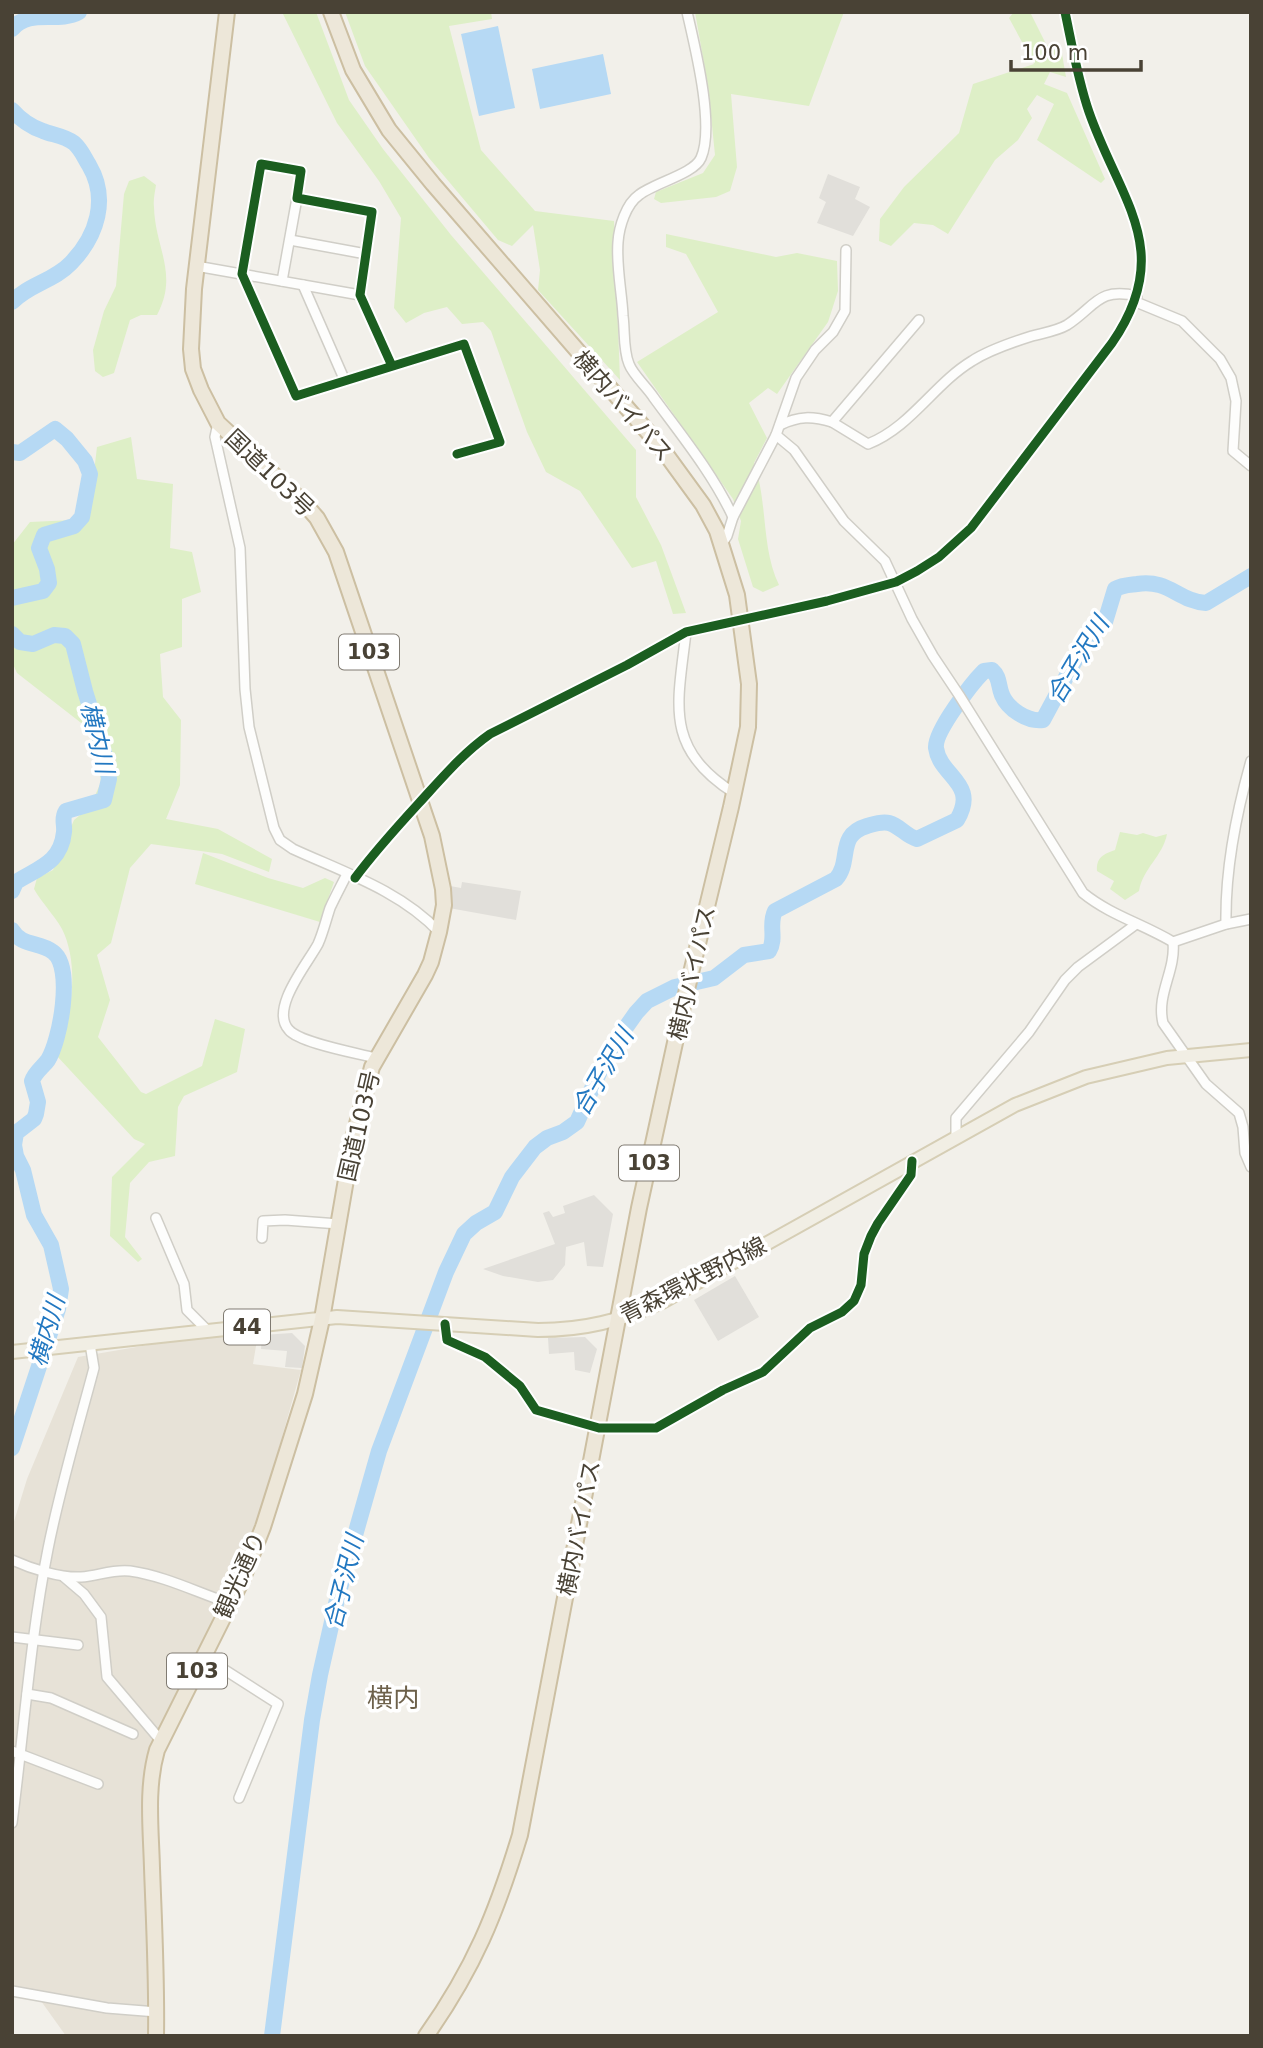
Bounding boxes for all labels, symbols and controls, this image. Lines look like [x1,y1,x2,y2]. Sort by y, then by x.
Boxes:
scale bar [1011,28,1140,72]
text: 100 m [1021,41,1088,65]
street label: 横内バイパス [568,346,678,466]
street label: 国道103号 [220,424,320,522]
water label: 合子沢川 [1041,609,1116,708]
road number: 103 [339,634,399,670]
water label: 横内川 [75,700,119,779]
street label: 横内バイパス [664,903,720,1043]
water label: 合子沢川 [567,1021,641,1121]
street label: 国道103号 [334,1068,384,1184]
road number: 103 [619,1146,679,1180]
street label: 青森環状野内線 [615,1232,771,1328]
water label: 横内川 [24,1290,71,1369]
road number: 44 [224,1310,270,1344]
street label: 横内バイパス [553,1458,605,1598]
street label: 観光通り [209,1528,271,1622]
water label: 合子沢川 [319,1529,370,1632]
road number: 103 [167,1654,227,1688]
district label: 横内 [367,1683,419,1713]

